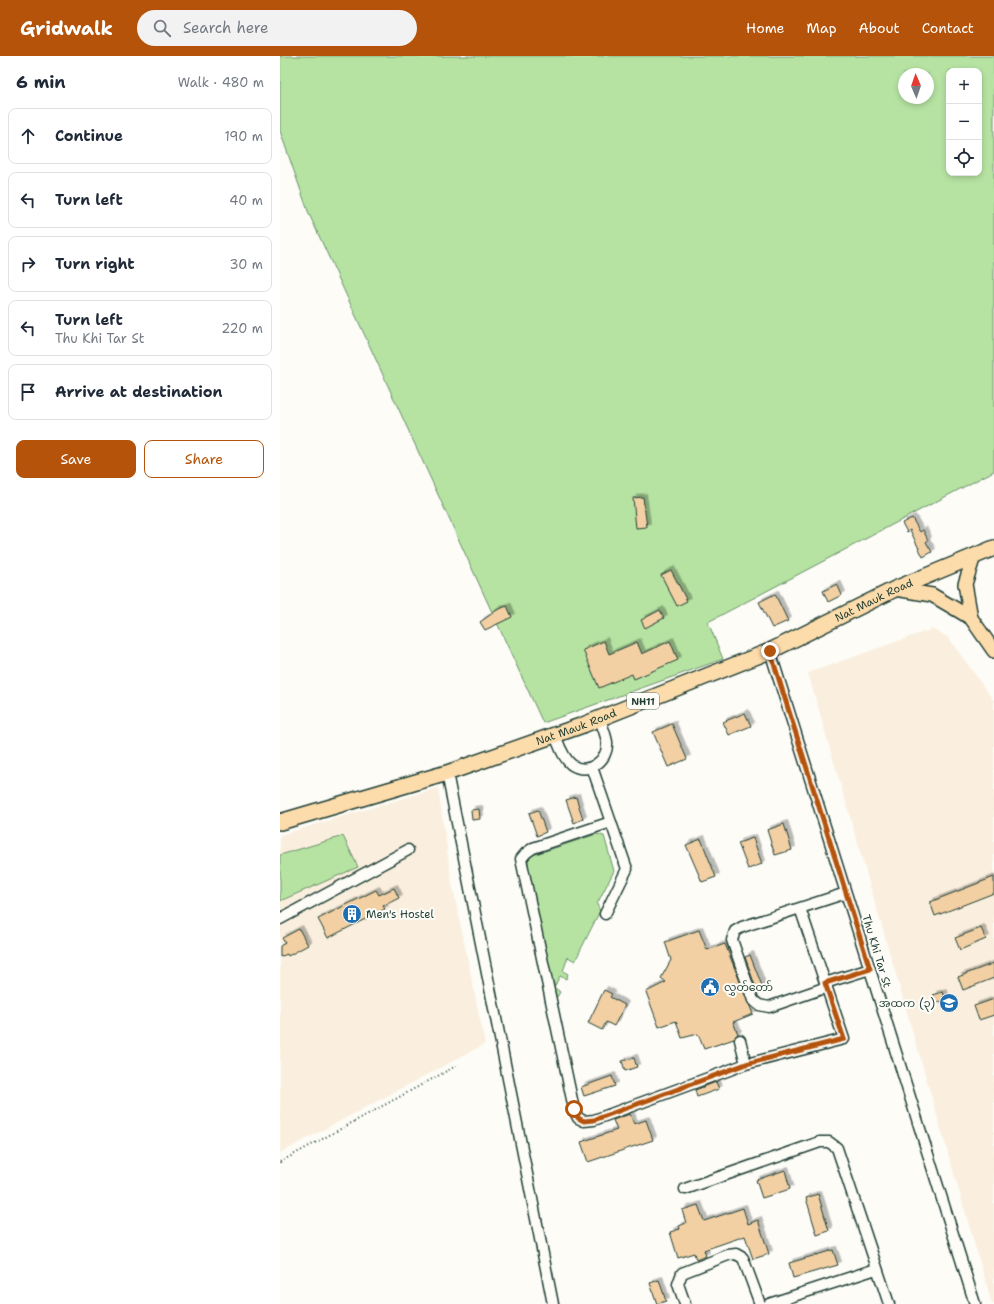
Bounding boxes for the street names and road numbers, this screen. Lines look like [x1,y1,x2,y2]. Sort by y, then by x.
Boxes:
street label: Nat Mauk Road [832,575,915,626]
road number: NH11 [627,693,659,709]
street label: Nat Mauk Road [534,706,619,749]
street label: Thu Khi Tar St [858,913,895,990]

